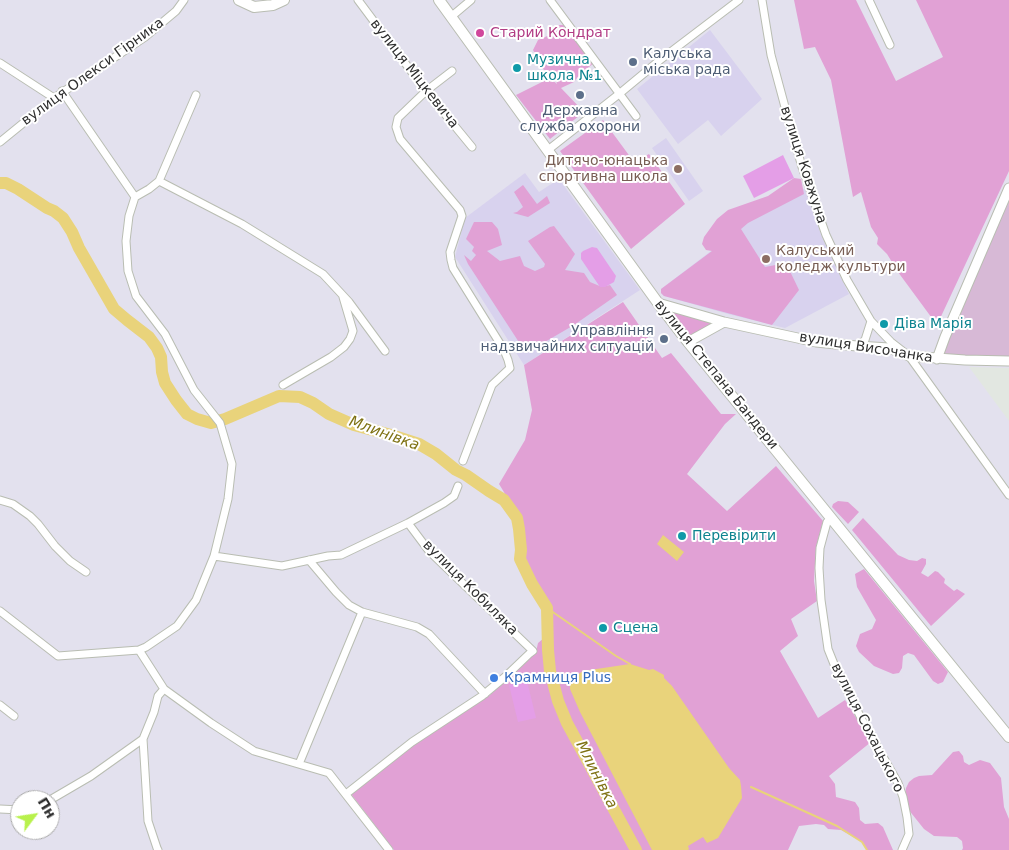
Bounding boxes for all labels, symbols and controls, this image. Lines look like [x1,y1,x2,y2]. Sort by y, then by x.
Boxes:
street label: вулиця Олекси Гірника [19,15,167,129]
street label: вулиця Міцкевича [366,16,462,132]
place label: Старий Кондрат [490,25,611,41]
marker: Старий Кондрат [474,27,486,39]
place label: Калуська міська рада [643,46,731,78]
place label: Музична школа №1 [527,52,602,84]
marker: Калуська міська рада [627,56,639,68]
marker: Музична школа №1 [511,62,523,74]
marker: Державна служба охорони [574,89,586,101]
place label: Державна служба охорони [520,103,640,136]
street label: вулиця Ковжуна [776,104,830,226]
place label: Дитячо-юнацька спортивна школа [539,153,668,186]
marker: Дитячо-юнацька спортивна школа [672,163,684,175]
place label: Калуський коледж культури [776,243,906,276]
marker: Калуський коледж культури [760,253,772,265]
street label: вулиця Степана Бандери [651,297,781,453]
place label: Діва Марія [894,316,972,332]
marker: Діва Марія [878,318,890,330]
place label: Управління надзвичайних ситуацій [481,323,654,356]
street label: вулиця Височанка [798,329,934,367]
marker: Управління надзвичайних ситуацій [658,333,670,345]
water label: Млинівка [346,413,422,455]
place label: Перевірити [692,528,776,544]
marker: Перевірити [676,530,688,542]
street label: вулиця Кобиляка [419,537,521,639]
place label: Сцена [613,620,659,636]
marker: Сцена [597,622,609,634]
street label: вулиця Сохацького [827,661,907,795]
place label: Крамниця Plus [504,670,611,686]
marker: Крамниця Plus [488,672,500,684]
water label: Млинівка [571,738,621,812]
north arrow [10,790,60,840]
text: Пн [35,794,59,821]

